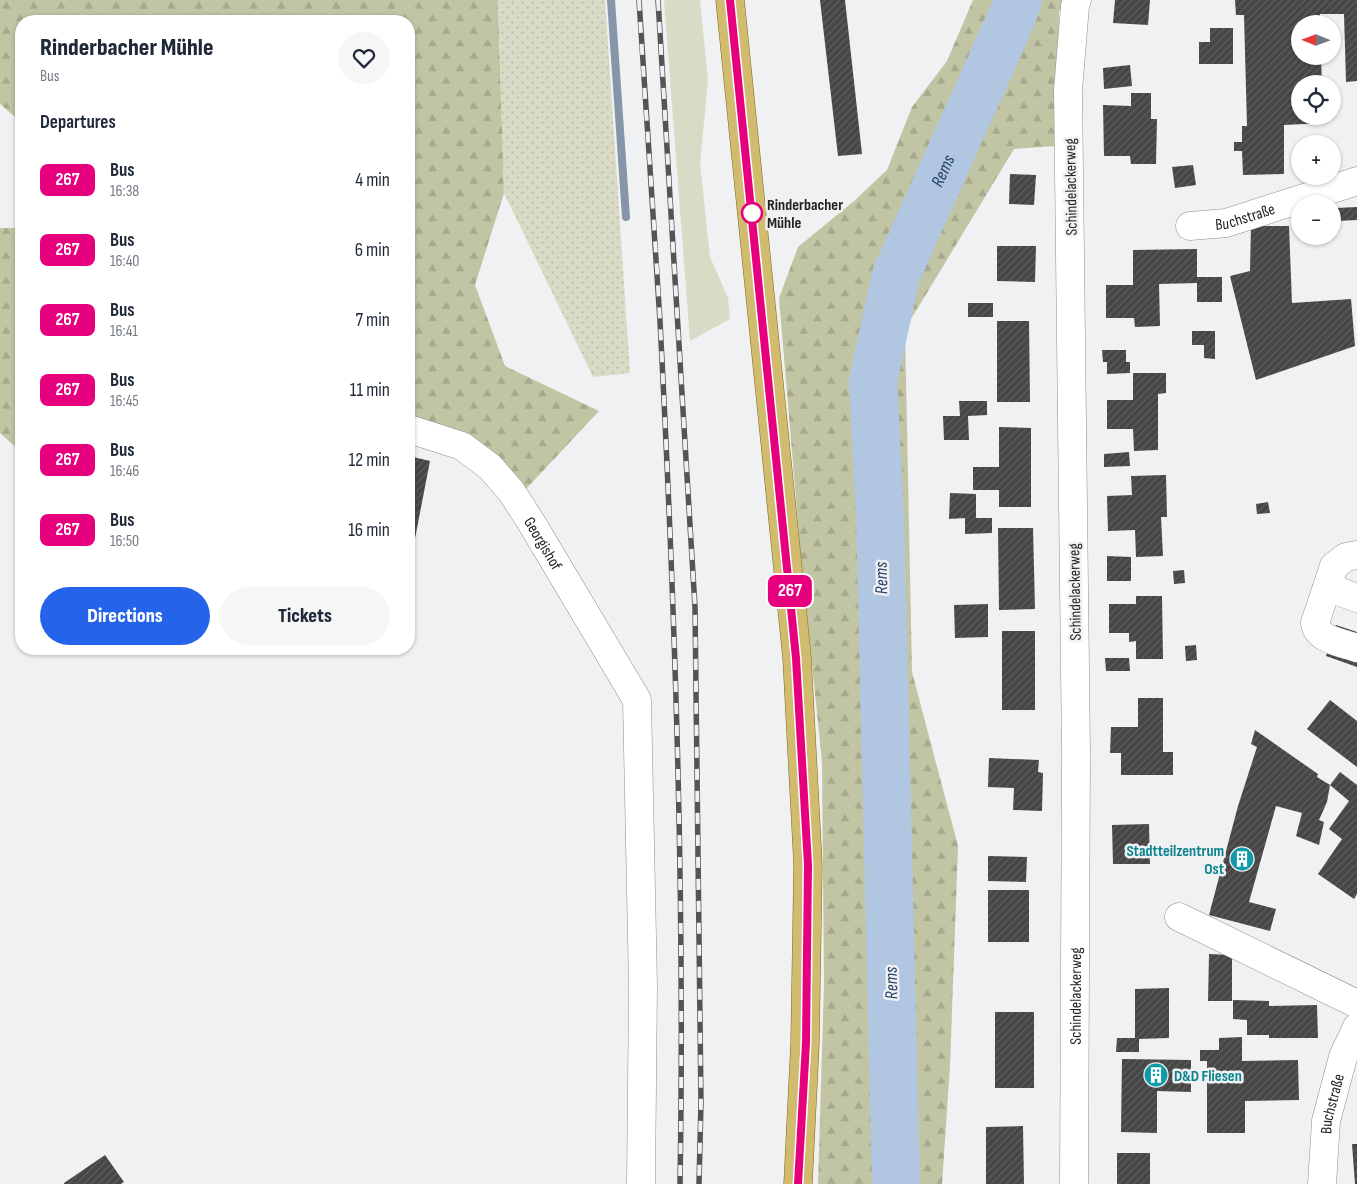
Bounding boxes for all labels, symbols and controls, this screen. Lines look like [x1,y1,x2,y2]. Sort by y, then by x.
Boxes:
north arrow [1291,15,1341,65]
map controls [1291,15,1341,245]
button: heart [338,32,390,84]
text: Rinderbacher Mühle [40,33,213,62]
text: Bus [40,67,60,86]
button: locate [1291,75,1341,125]
text: Departures [40,111,116,134]
button: + [1291,135,1341,185]
street label: Schindelackerweg [1061,138,1082,236]
water label: Rems [927,151,960,190]
text: Bus [110,159,135,182]
text: 267 [55,169,80,190]
text: 4 min [355,169,390,192]
text: 16:38 [110,182,139,201]
button: − [1291,195,1341,245]
place label: Rinderbacher Mühle [767,196,843,233]
street label: Buchstraße [1215,200,1278,235]
marker: Rinderbacher Mühle [741,202,763,224]
text: Bus [110,229,135,252]
text: 267 [55,239,80,260]
text: 6 min [355,239,390,262]
text: 16:40 [110,252,139,271]
text: Bus [110,299,135,322]
text: 267 [55,309,80,330]
text: 7 min [356,309,390,332]
text: 16:41 [110,322,138,341]
text: Bus [110,369,135,392]
text: 267 [55,379,80,400]
text: 11 min [350,379,390,402]
text: 16:45 [110,392,139,411]
text: Bus [110,439,135,462]
text: 267 [55,449,80,470]
text: 12 min [348,449,390,472]
text: 16:46 [110,462,139,481]
text: Bus [110,509,135,532]
street label: Georgishof [519,514,566,574]
text: 267 [55,519,80,540]
text: 16 min [348,519,390,542]
text: 16:50 [110,532,139,551]
street label: Schindelackerweg [1065,543,1086,641]
water label: Rems [871,561,892,594]
line badge: 267 [761,575,819,607]
text: 267 [778,580,802,601]
button: Directions [40,587,210,645]
button: Tickets [220,587,390,645]
place label: Stadtteilzentrum Ost [1126,842,1224,879]
building icon: Stadtteilzentrum Ost [1229,846,1255,872]
street label: Schindelackerweg [1067,947,1086,1045]
water label: Rems [881,966,902,999]
building icon: D&D Fliesen [1143,1062,1169,1088]
place label: D&D Fliesen [1174,1067,1242,1086]
street label: Buchstraße [1317,1072,1349,1135]

